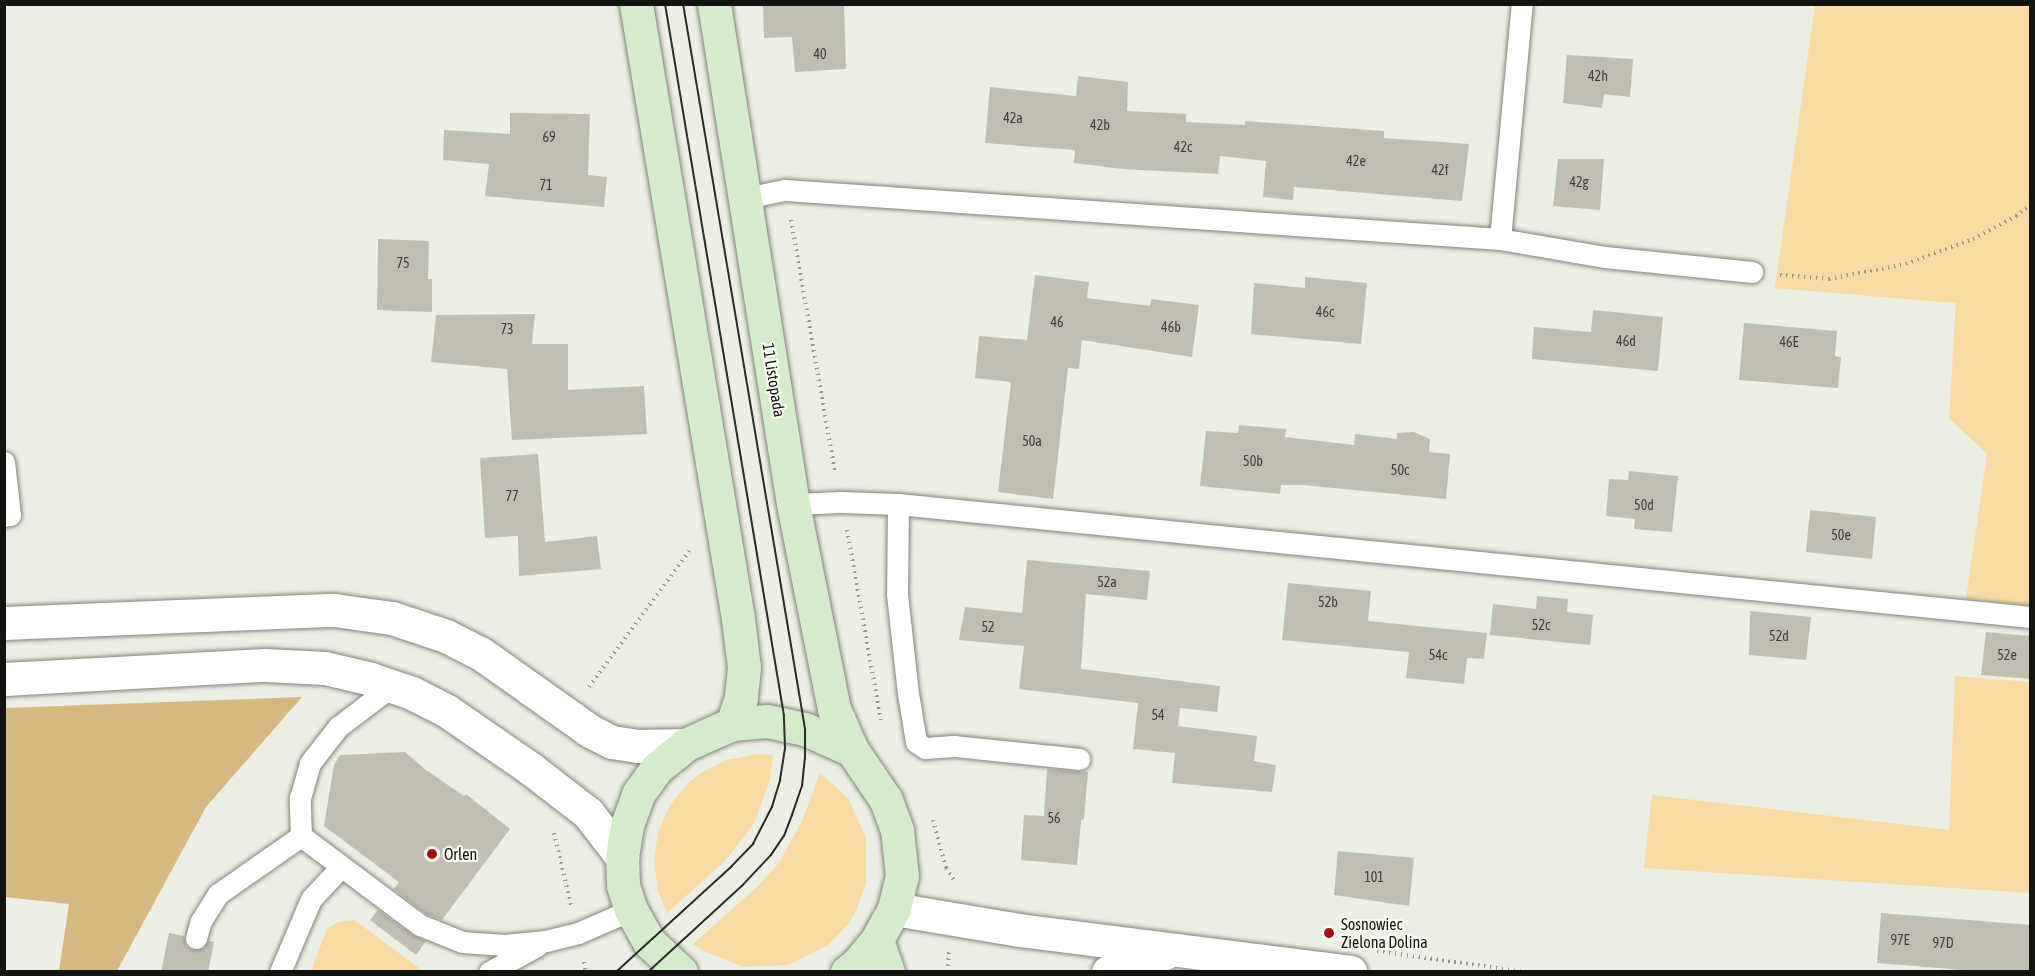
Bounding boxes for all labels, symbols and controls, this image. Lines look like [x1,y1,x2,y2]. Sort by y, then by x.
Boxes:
house number: 40 [813,46,827,62]
house number: 42h [1588,68,1608,84]
house number: 42a [1003,110,1023,126]
house number: 42b [1090,117,1110,133]
house number: 69 [542,129,556,145]
house number: 42c [1174,139,1192,155]
house number: 42e [1346,153,1366,169]
house number: 42f [1431,162,1449,178]
house number: 42g [1569,174,1589,190]
house number: 71 [539,177,553,193]
house number: 75 [396,255,410,271]
house number: 46c [1316,304,1334,320]
house number: 46 [1050,314,1064,330]
house number: 46b [1161,319,1181,335]
house number: 73 [500,321,514,337]
house number: 46d [1616,333,1636,349]
house number: 46E [1779,334,1799,350]
street label: 11 Listopada [759,342,789,418]
house number: 50a [1022,433,1042,449]
house number: 50b [1243,453,1263,469]
house number: 50c [1391,462,1409,478]
house number: 77 [505,488,519,504]
house number: 50d [1634,497,1654,513]
house number: 50e [1831,527,1851,543]
house number: 52a [1097,574,1117,590]
house number: 52b [1318,594,1338,610]
house number: 52c [1532,617,1550,633]
house number: 52 [981,619,995,635]
house number: 52d [1769,628,1789,644]
house number: 54c [1429,647,1447,663]
house number: 52e [1997,647,2017,663]
house number: 54 [1151,707,1165,723]
house number: 56 [1047,810,1061,826]
place label: Orlen [444,844,477,864]
marker: Orlen [425,847,439,861]
house number: 101 [1364,869,1384,885]
place label: Sosnowiec Zielona Dolina [1341,914,1428,952]
marker: Sosnowiec Zielona Dolina [1322,926,1336,940]
house number: 97E [1890,932,1910,948]
house number: 97D [1933,935,1953,951]

